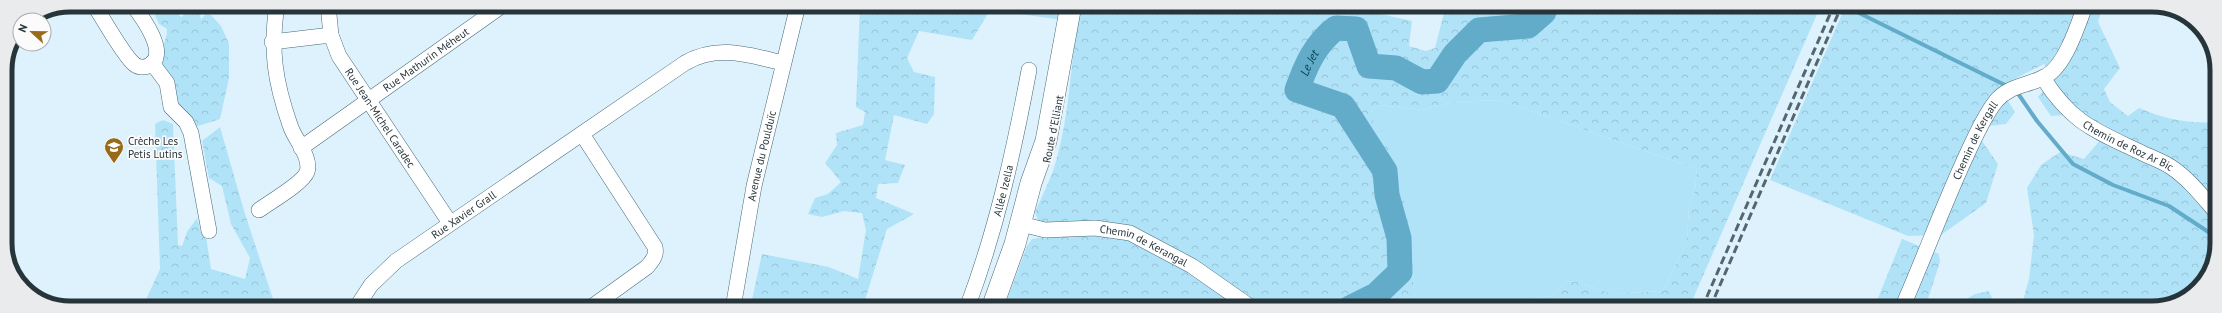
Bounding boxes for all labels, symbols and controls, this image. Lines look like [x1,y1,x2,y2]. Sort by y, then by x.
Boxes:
north arrow [12,12,52,52]
text: N [15,22,31,34]
street label: Rue Mathurin Méheut [380,24,472,95]
water label: Le Jet [1296,46,1322,78]
street label: Rue Jean-Michel Caradec [342,65,418,170]
street label: Route d'Elliant [1040,94,1066,164]
street label: Chemin de Kergall [1949,97,2001,182]
street label: Avenue du Poulduïc [745,109,779,202]
street label: Chemin de Roz Ar Bic [2080,117,2177,174]
place label: Crèche Les Petis Lutins [128,134,183,161]
school or university icon: Crèche Les Petis Lutins [103,136,125,164]
street label: Allée Izella [990,164,1016,218]
street label: Rue Xavier Grall [428,187,499,242]
street label: Chemin de Kerangal [1099,222,1191,270]

